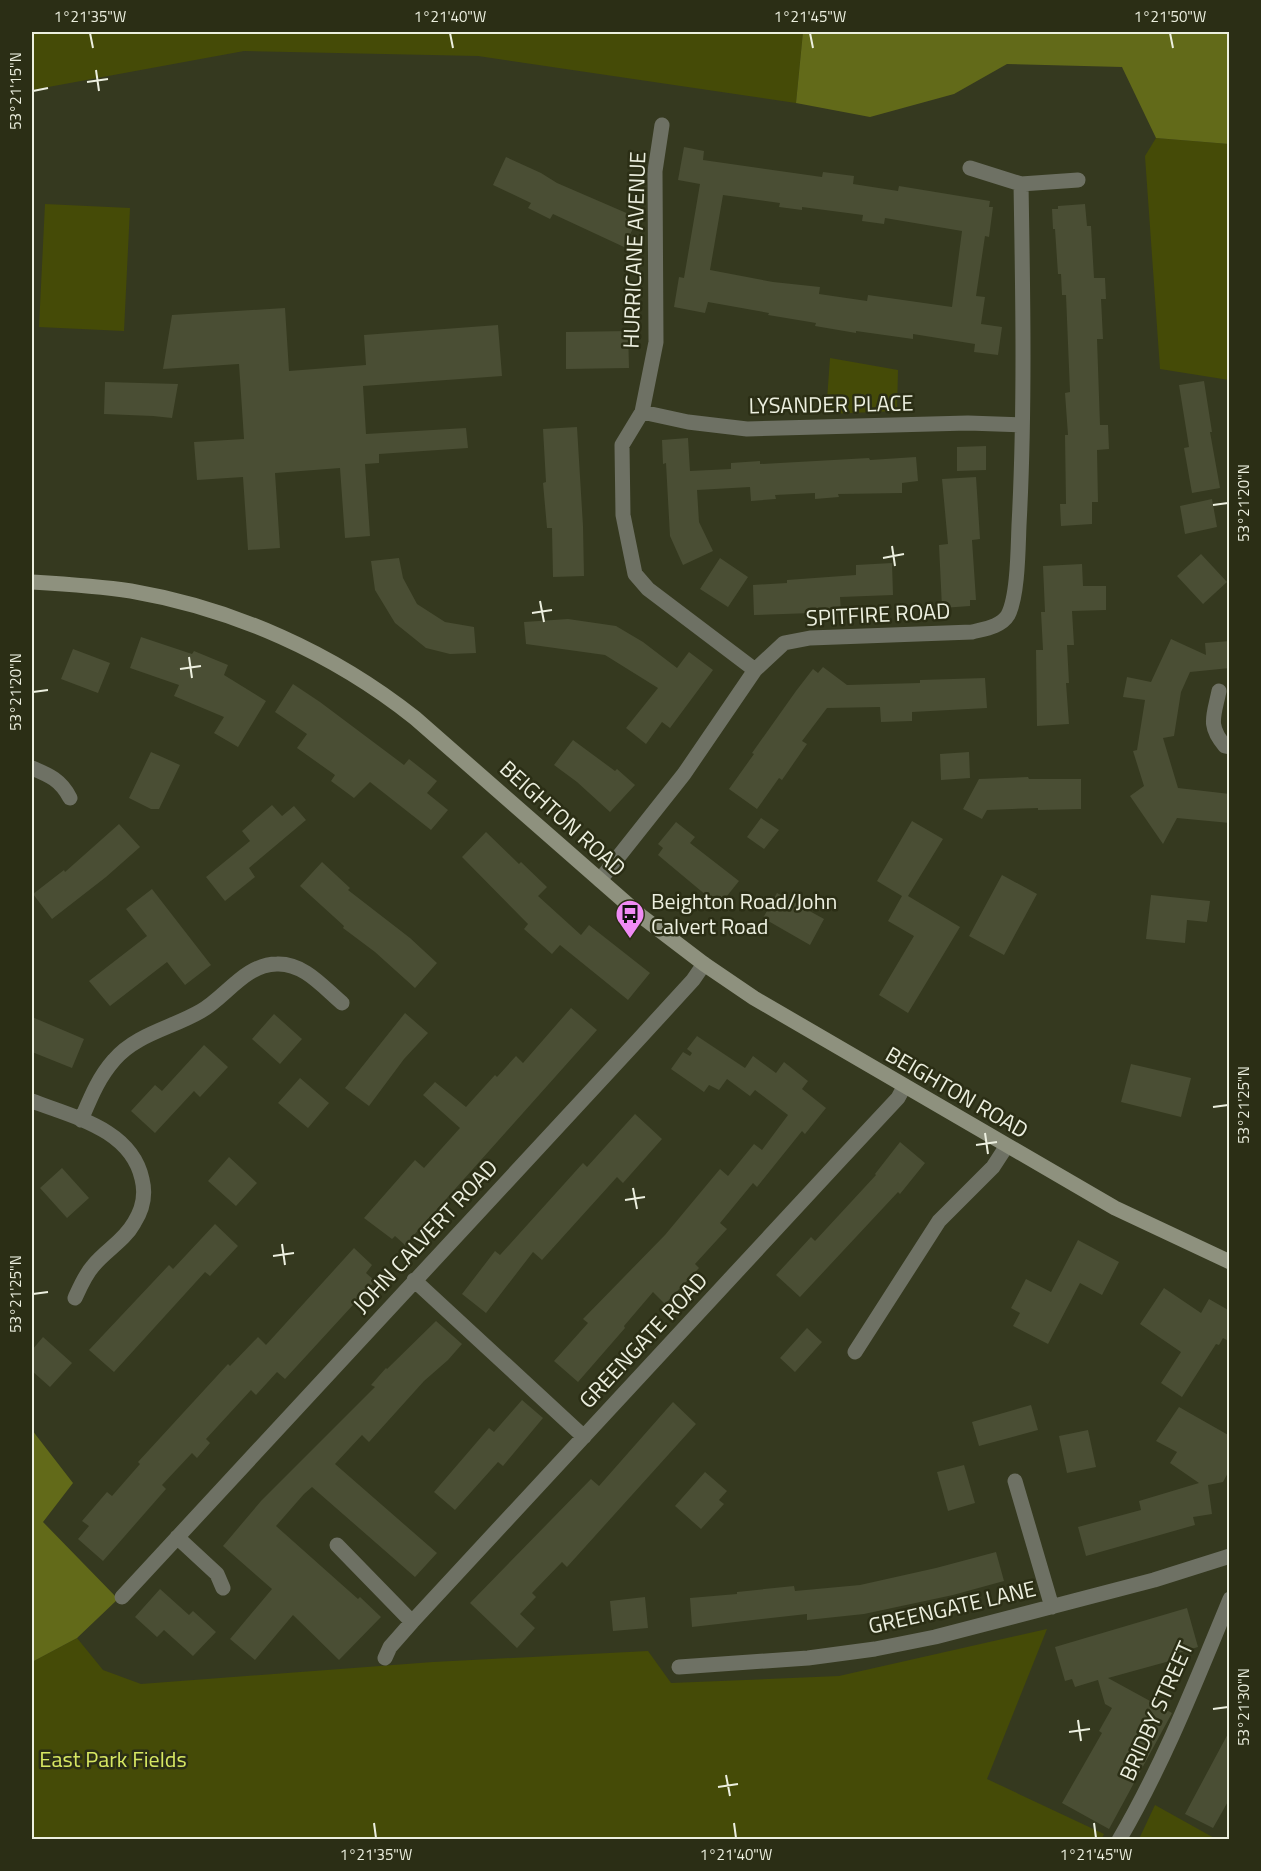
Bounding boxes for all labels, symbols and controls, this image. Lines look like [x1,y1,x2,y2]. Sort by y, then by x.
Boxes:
text: 1°21'35"W [54,5,126,28]
text: 1°21'40"W [414,5,486,28]
text: 1°21'45"W [774,5,846,28]
text: 1°21'50"W [1134,5,1206,28]
text: 53°21'15"N [4,52,27,130]
street label: HURRICANE AVENUE [614,151,654,349]
street label: LYSANDER PLACE [748,386,914,422]
text: 53°21'20"N [1232,464,1255,542]
street label: SPITFIRE ROAD [805,593,951,635]
text: 53°21'20"N [4,653,27,731]
street label: BEIGHTON ROAD [492,752,634,884]
place label: Beighton Road/John Calvert Road [651,884,837,943]
bus stop icon: Beighton Road/John Calvert Road [614,898,646,940]
street label: BEIGHTON ROAD [879,1037,1035,1147]
text: 53°21'25"N [1232,1066,1255,1144]
street label: JOHN CALVERT ROAD [345,1151,505,1321]
text: 53°21'25"N [4,1255,27,1333]
street label: GREENGATE ROAD [571,1264,715,1416]
street label: GREENGATE LANE [865,1571,1039,1643]
street label: BRIDBY STREET [1110,1635,1202,1786]
text: 53°21'30"N [1232,1668,1255,1746]
park label: East Park Fields [39,1742,187,1776]
text: 1°21'35"W [340,1843,412,1866]
text: 1°21'40"W [700,1843,772,1866]
text: 1°21'45"W [1060,1843,1132,1866]

